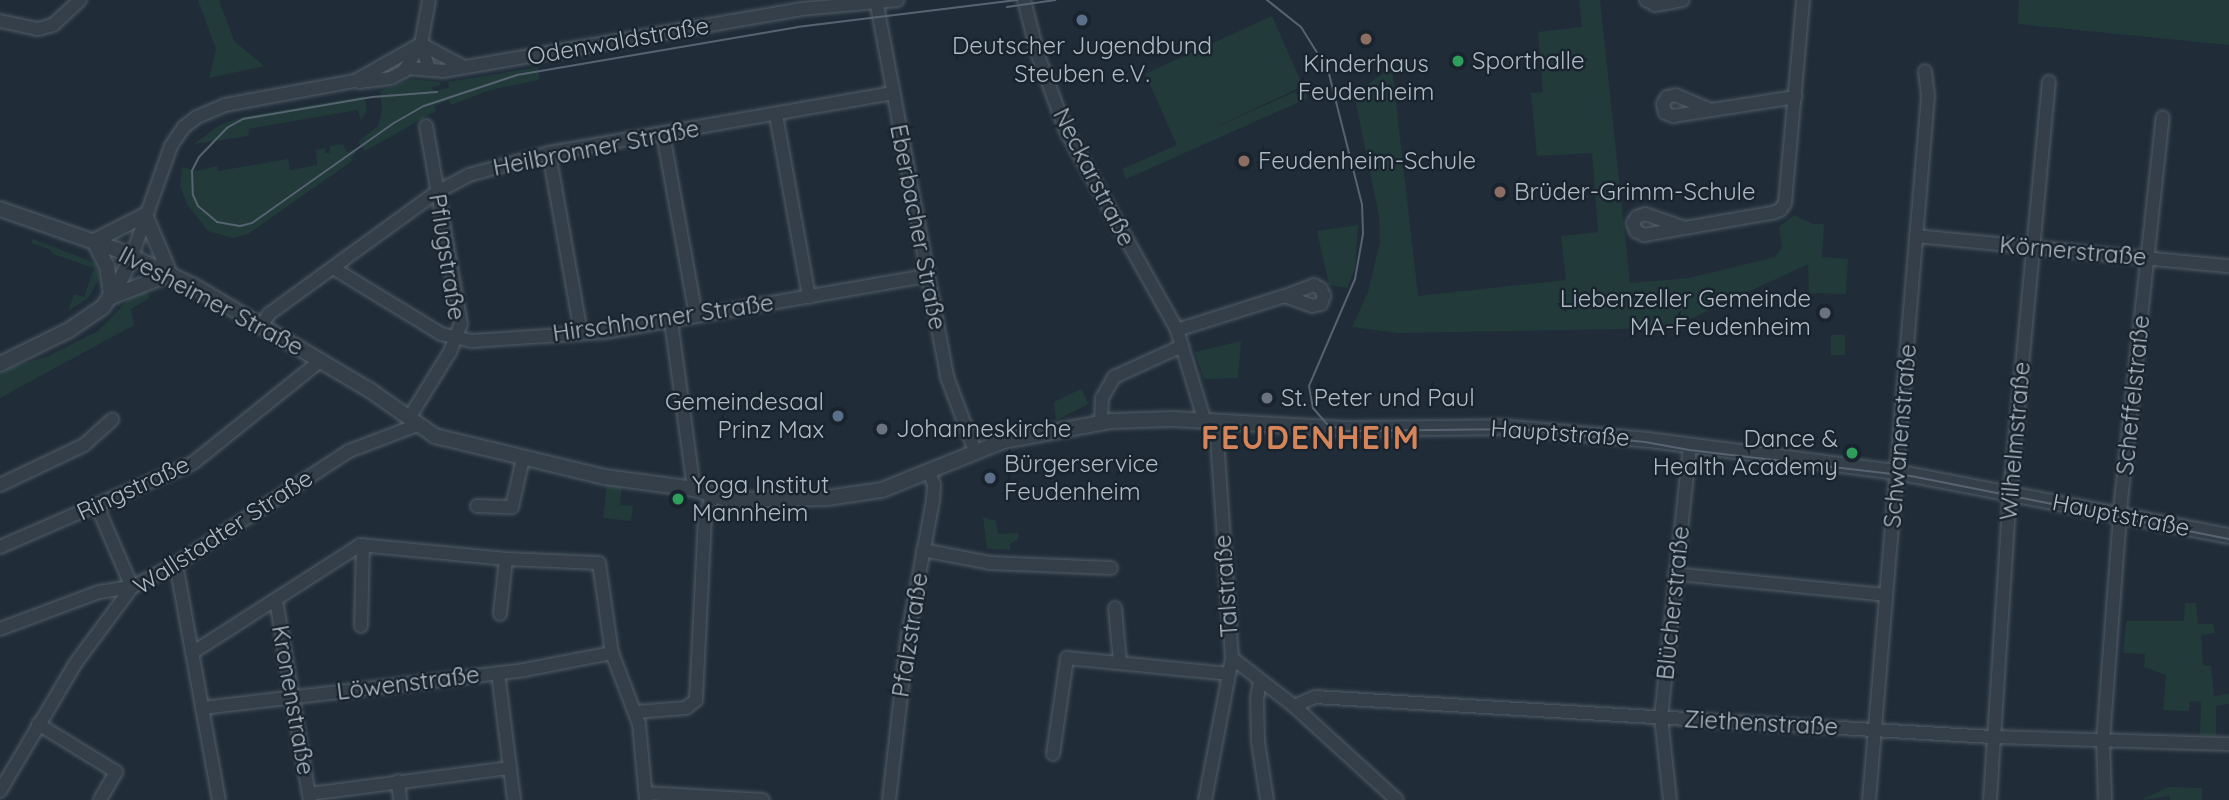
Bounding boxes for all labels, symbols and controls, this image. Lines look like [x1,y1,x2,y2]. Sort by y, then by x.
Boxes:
street label: Odenwaldstraße [525,11,711,71]
marker: Deutscher Jugendbund Steuben e.V. [1074,12,1090,28]
marker: Kinderhaus Feudenheim [1358,31,1374,47]
place label: Deutscher Jugendbund Steuben e.V. [952,32,1212,88]
place label: Sporthalle [1472,47,1584,75]
place label: Kinderhaus Feudenheim [1298,50,1434,106]
marker: Sporthalle [1450,53,1466,69]
street label: Neckarstraße [1047,103,1141,251]
street label: Heilbronner Straße [490,114,702,182]
street label: Eberbacher Straße [884,122,952,332]
place label: Feudenheim-Schule [1258,147,1476,175]
marker: Feudenheim-Schule [1236,153,1252,169]
place label: Brüder-Grimm-Schule [1514,178,1755,206]
marker: Brüder-Grimm-Schule [1492,184,1508,200]
street label: Pflugstraße [423,192,471,322]
street label: Körnerstraße [1998,230,2148,272]
street label: Ilvesheimer Straße [114,240,308,362]
place label: Liebenzeller Gemeinde MA-Feudenheim [1560,285,1811,341]
street label: Hirschhorner Straße [551,288,775,348]
marker: Liebenzeller Gemeinde MA-Feudenheim [1817,305,1833,321]
street label: Scheffelstraße [2110,314,2156,476]
street label: Schwanenstraße [1878,343,1922,529]
street label: Wilhelmstraße [1994,360,2036,522]
place label: St. Peter und Paul [1281,384,1475,412]
place label: Gemeindesaal Prinz Max [665,388,824,444]
marker: St. Peter und Paul [1259,390,1275,406]
marker: Gemeindesaal Prinz Max [830,408,846,424]
street label: Hauptstraße [1489,414,1631,452]
place label: Johanneskirche [896,415,1071,443]
district label: FEUDENHEIM [1202,418,1420,456]
marker: Johanneskirche [874,421,890,437]
place label: Dance & Health Academy [1653,425,1838,481]
marker: Dance & Health Academy [1844,445,1860,461]
street label: Ringstraße [72,449,194,527]
place label: Bürgerservice Feudenheim [1004,450,1159,506]
street label: Wallstadter Straße [128,463,318,601]
marker: Bürgerservice Feudenheim [982,470,998,486]
place label: Yoga Institut Mannheim [692,471,829,527]
street label: Hauptstraße [2050,488,2192,542]
marker: Yoga Institut Mannheim [670,491,686,507]
street label: Blücherstraße [1651,525,1695,681]
street label: Talstraße [1208,534,1244,638]
street label: Pfalzstraße [886,571,934,699]
street label: Kronenstraße [266,623,320,777]
street label: Löwenstraße [335,660,481,706]
street label: Ziethenstraße [1683,705,1839,741]

